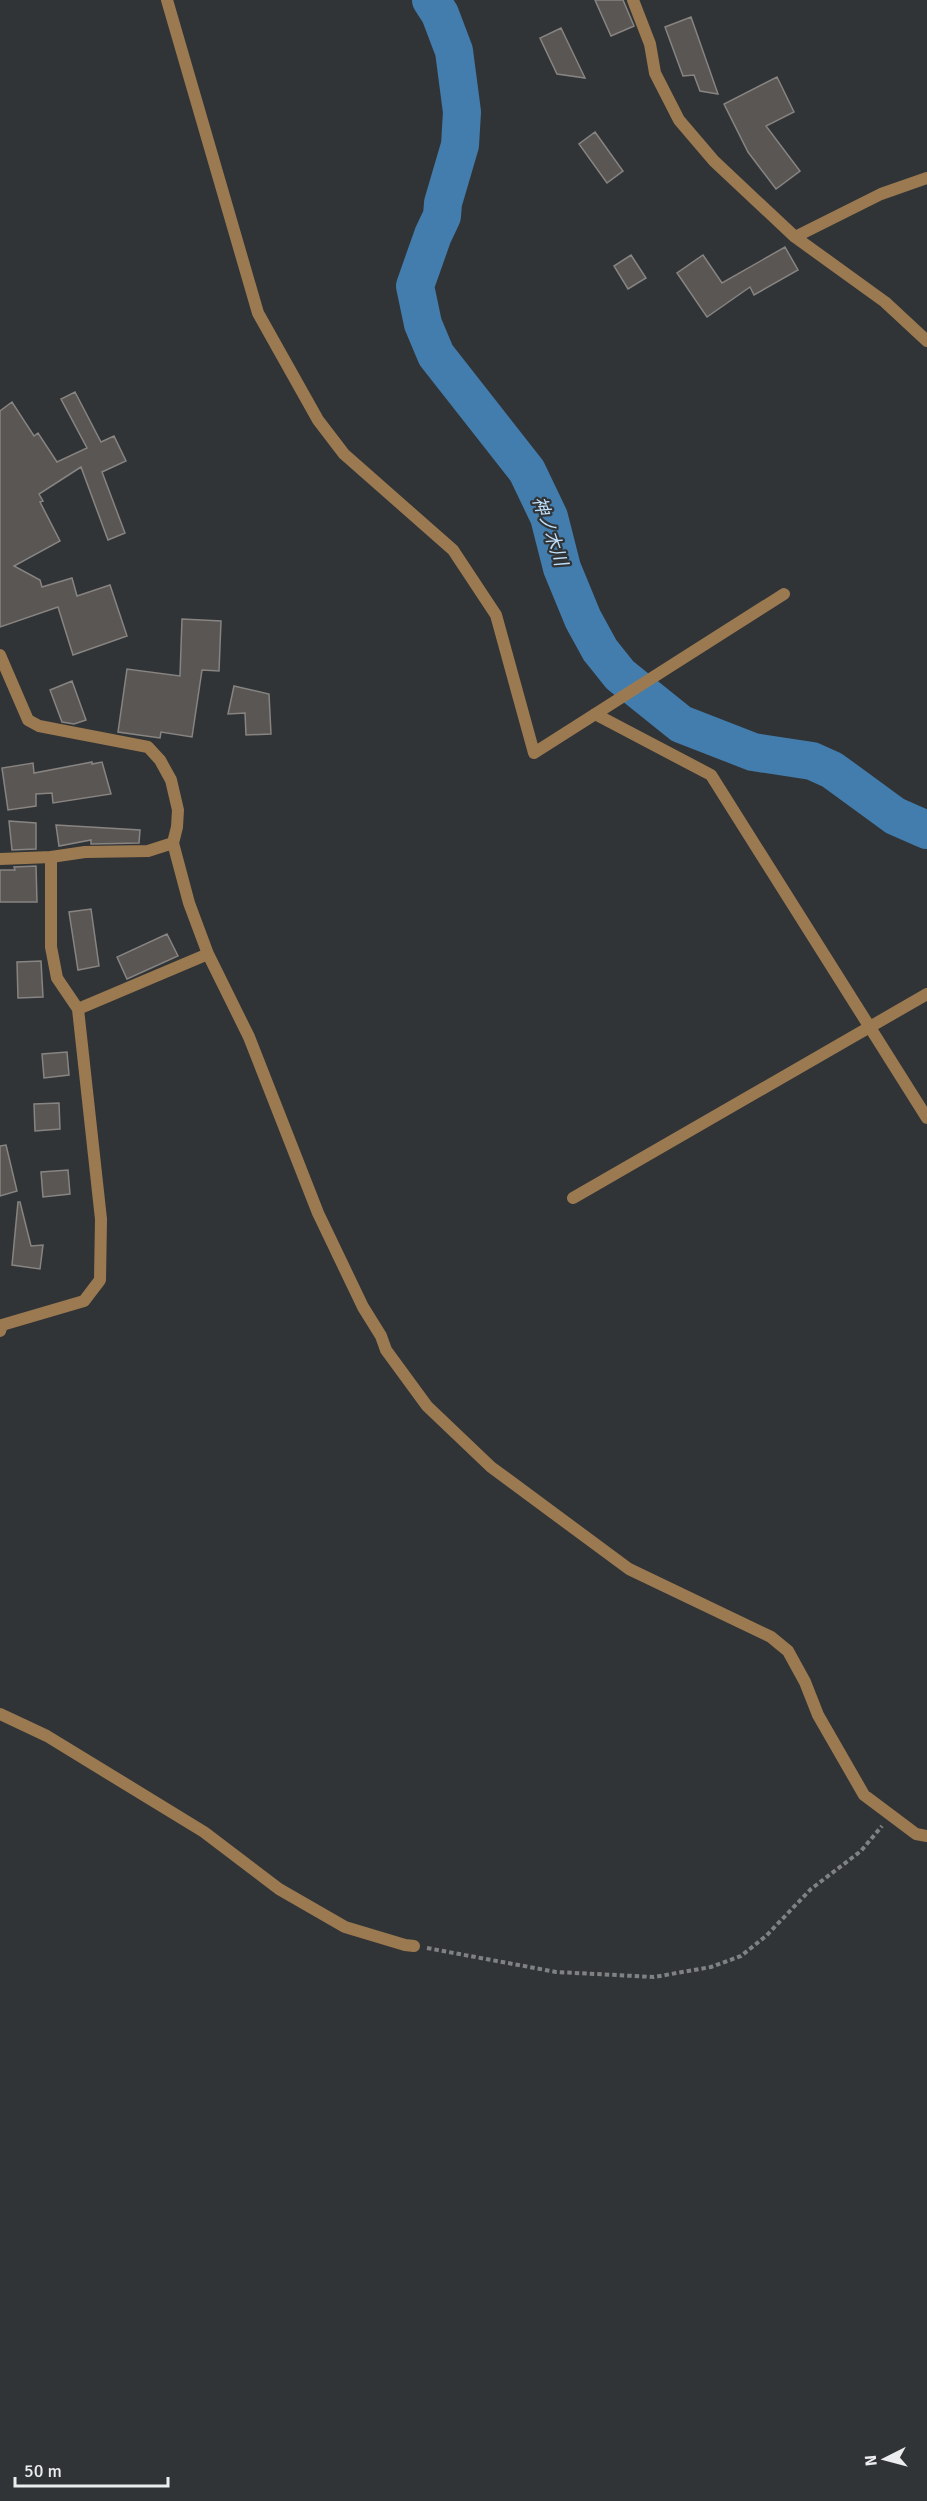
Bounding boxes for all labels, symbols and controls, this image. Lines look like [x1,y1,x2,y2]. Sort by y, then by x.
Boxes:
water label: 神ノ木川 [528,493,573,571]
north arrow [855,2429,915,2489]
scale bar [15,2450,168,2488]
text: N [861,2454,882,2467]
text: 50 m [24,2460,62,2482]

